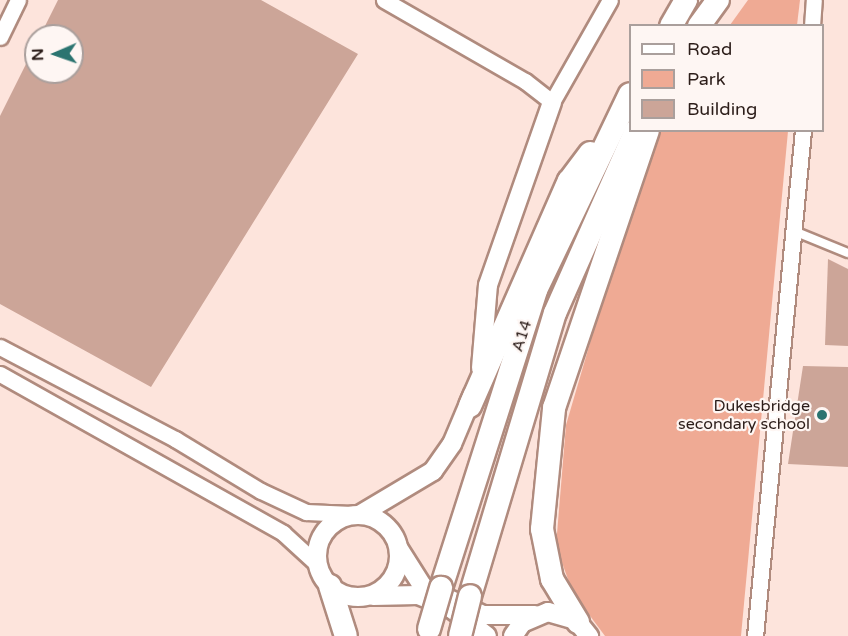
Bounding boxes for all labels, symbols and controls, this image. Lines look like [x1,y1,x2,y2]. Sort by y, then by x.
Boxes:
north arrow [24,24,84,84]
legend [629,24,824,132]
text: Road [687,38,732,60]
text: N [28,48,48,61]
text: Park [687,68,725,90]
text: Building [687,98,757,120]
street label: A14 [508,318,536,354]
place label: Dukesbridge secondary school [678,396,810,434]
marker: Dukesbridge secondary school [815,408,829,422]

